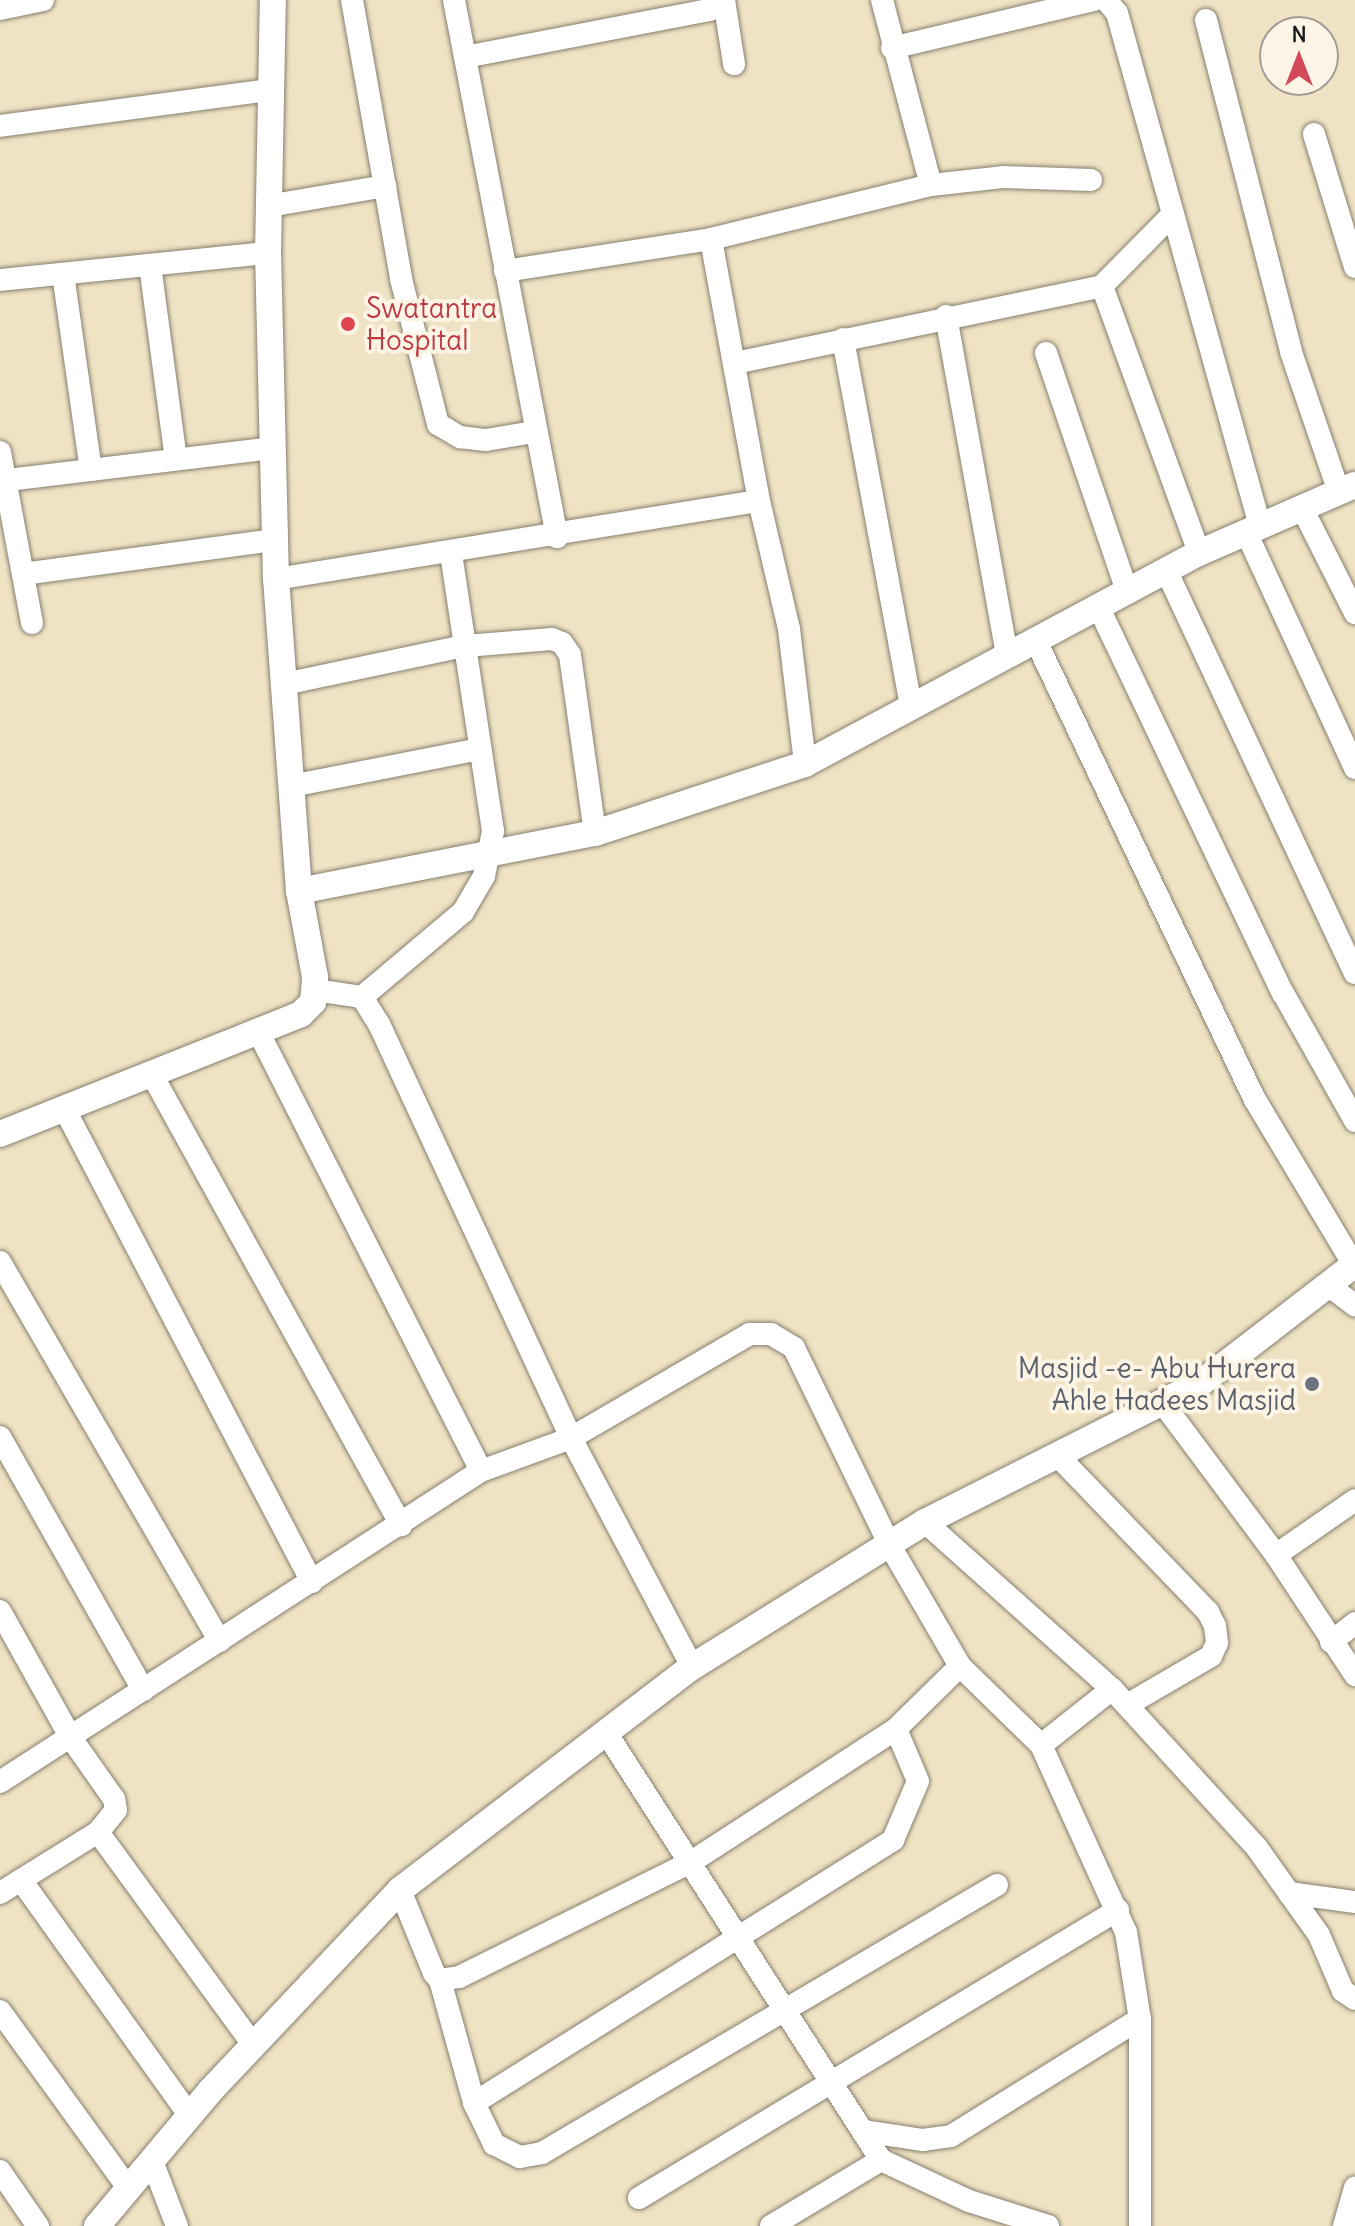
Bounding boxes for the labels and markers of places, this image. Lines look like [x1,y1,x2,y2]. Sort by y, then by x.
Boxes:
place label: Swatantra Hospital [366,291,497,357]
marker: Swatantra Hospital [337,313,359,335]
place label: Masjid -e- Abu Hurera Ahle Hadees Masjid [1018,1351,1296,1417]
marker: Masjid -e- Abu Hurera Ahle Hadees Masjid [1303,1375,1321,1393]

